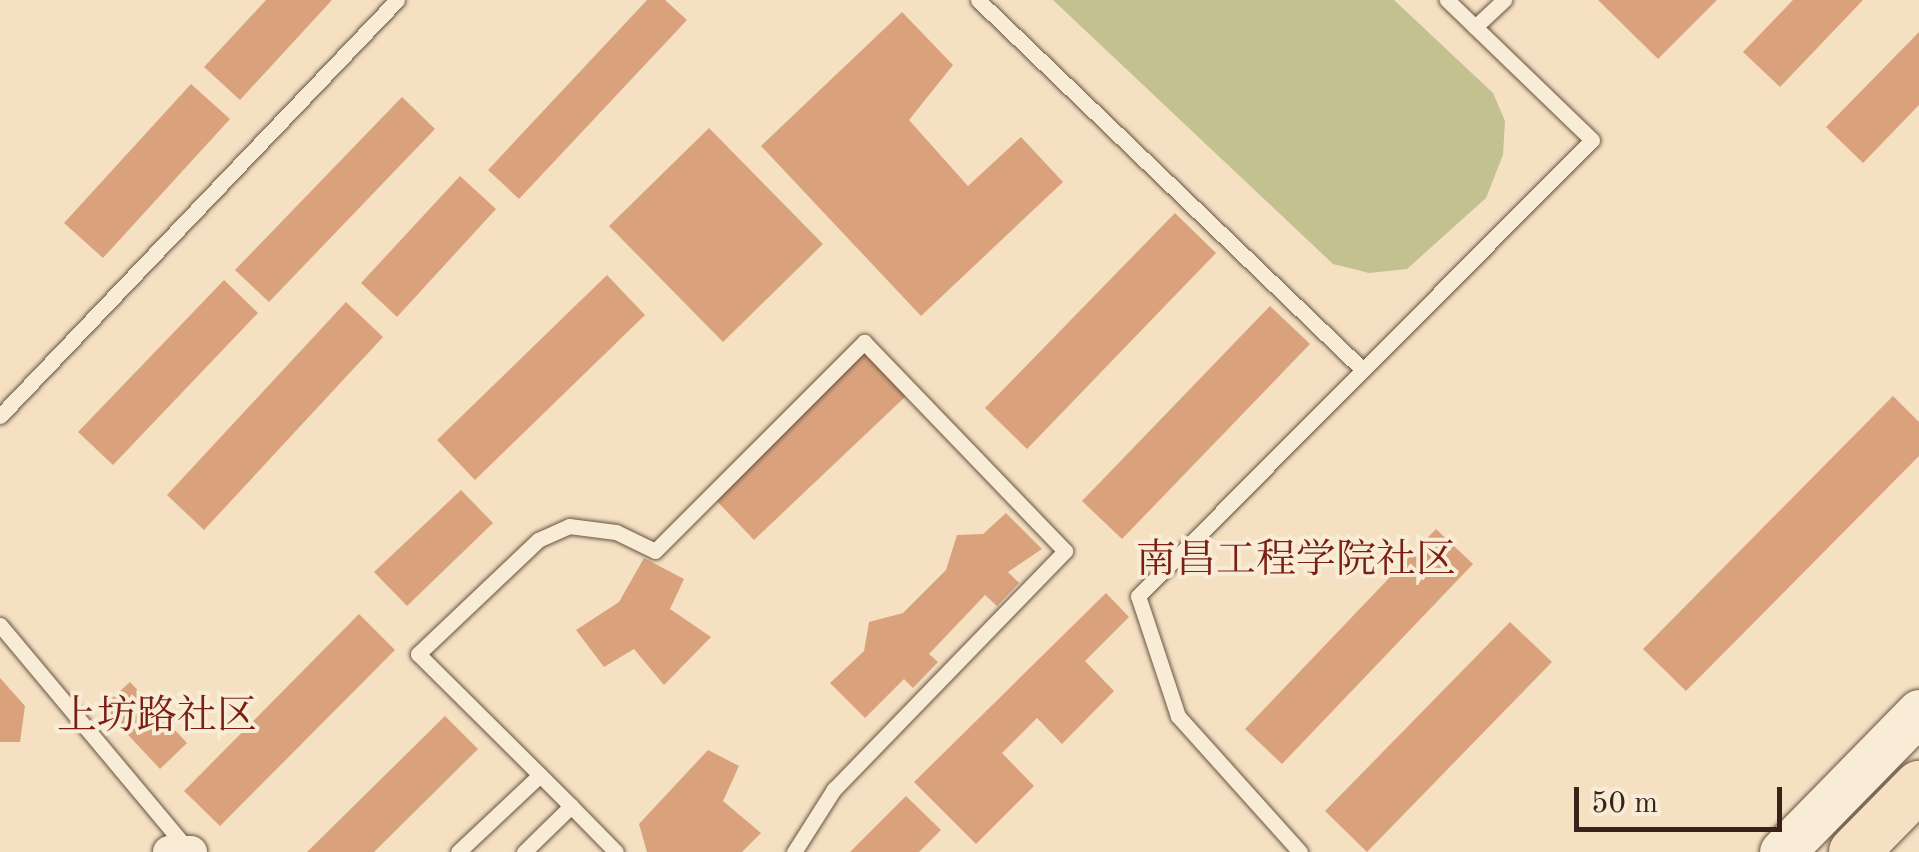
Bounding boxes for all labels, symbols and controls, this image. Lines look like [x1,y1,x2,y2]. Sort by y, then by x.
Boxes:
district label: 南昌工程学院社区 [1136,538,1456,586]
district label: 上坊路社区 [57,694,257,742]
scale bar [1579,767,1786,829]
text: 50 m [1591,789,1658,819]

